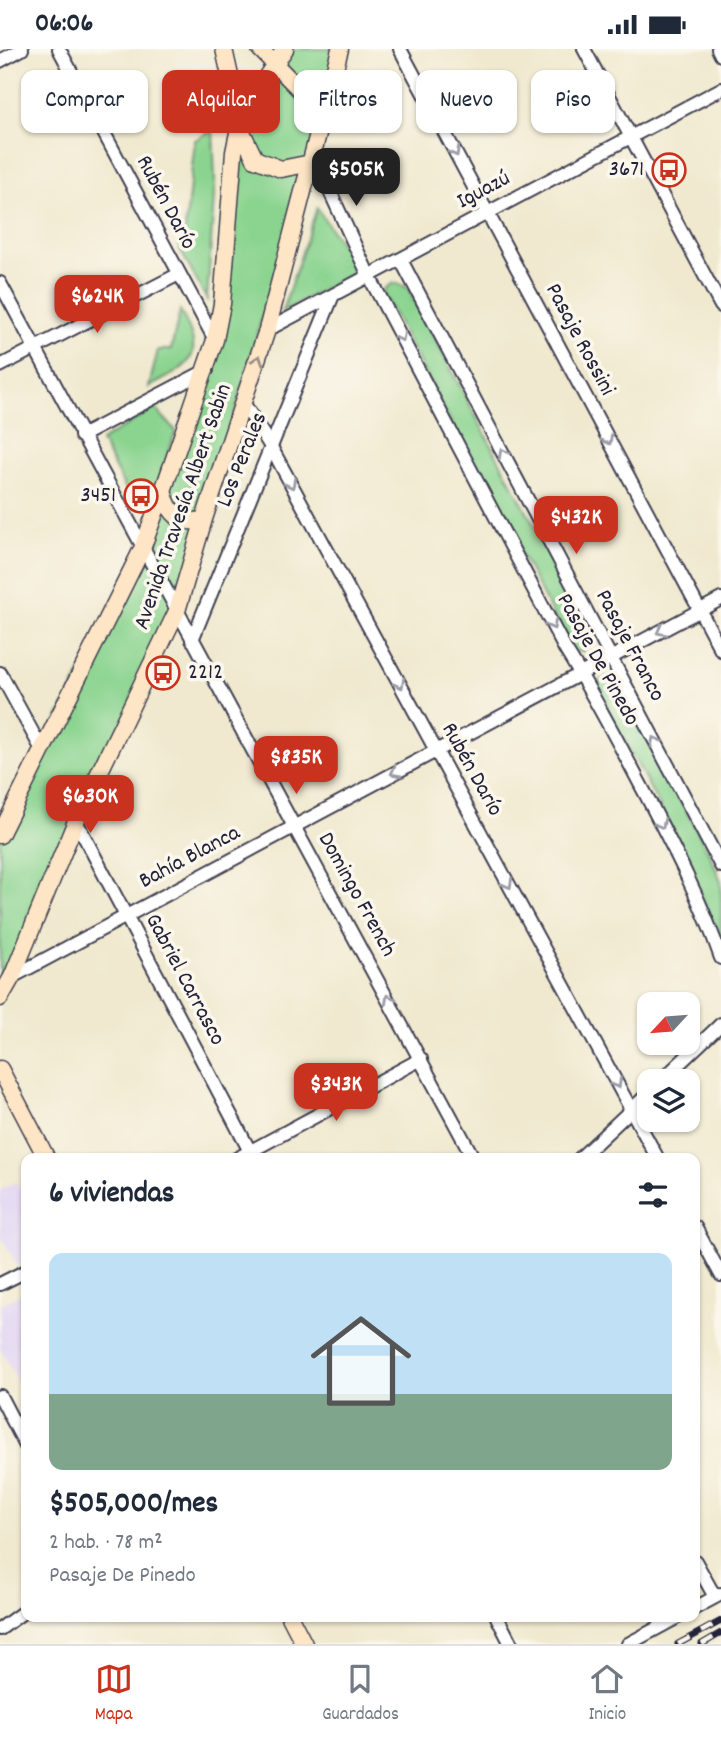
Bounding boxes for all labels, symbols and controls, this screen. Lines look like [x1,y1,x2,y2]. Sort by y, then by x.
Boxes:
text: 06:06 [35,6,93,43]
chip: Comprar [21,70,148,133]
chip: Alquilar [162,70,280,133]
chip: Filtros [294,70,402,133]
chip: Nuevo [416,70,517,133]
chip: Piso [531,70,615,133]
one-way arrow [447,145,460,158]
pin: $505K [307,149,405,208]
street label: Rubén Darío [126,150,204,256]
bus stop icon: 3671 [650,151,688,189]
text: $505K [328,154,384,187]
place label: 3671 [609,154,644,187]
street label: Iguazú [451,163,517,219]
pin: $624K [48,275,146,335]
street label: Pasaje Rossini [536,278,622,402]
text: $624K [70,281,124,314]
one-way arrow [393,329,406,342]
one-way arrow [250,354,264,367]
street label: Avenida Travesía Albert Sabin [126,380,242,634]
street label: Los Perales [209,408,277,512]
one-way arrow [600,432,613,445]
one-way arrow [498,448,511,460]
bus stop icon: 3451 [122,477,160,515]
one-way arrow [283,477,296,489]
place label: 3451 [81,480,116,513]
pin: $432K [527,497,625,556]
text: $432K [550,502,602,535]
street label: Pasaje Franco [586,584,672,708]
street label: Pasaje De Pinedo [547,588,647,732]
one-way arrow [544,618,557,630]
one-way arrow [656,623,668,636]
bus stop icon: 2212 [144,654,182,692]
place label: 2212 [188,657,223,690]
one-way arrow [392,677,405,689]
street label: Rubén Darío [432,717,510,823]
one-way arrow [650,736,663,748]
pin: $835K [247,737,345,796]
text: $835K [270,742,322,775]
one-way arrow [390,764,402,778]
pin: $630K [41,775,139,835]
text: $630K [62,781,118,814]
street label: Bahía Blanca [134,817,248,898]
one-way arrow [653,817,667,829]
street label: Domingo French [308,827,404,963]
one-way arrow [500,877,514,889]
street label: Gabriel Carrasco [135,908,233,1052]
north arrow [637,992,700,1055]
map controls [637,992,700,1132]
one-way arrow [384,994,397,1006]
pin: $343K [287,1063,385,1123]
text: $343K [310,1069,362,1102]
button: layers [637,1069,700,1132]
one-way arrow [609,1077,622,1089]
text: 6 viviendas [49,1174,174,1217]
icon: filters [634,1176,672,1214]
icon: home [298,1298,424,1424]
text: $505,000/mes [49,1484,218,1527]
text: 2 hab. · 78 m² [49,1527,163,1560]
text: Pasaje De Pinedo [49,1560,196,1593]
tab: Mapa [95,1660,133,1729]
tab: Guardados [322,1660,399,1729]
tab: Inicio [588,1660,626,1729]

